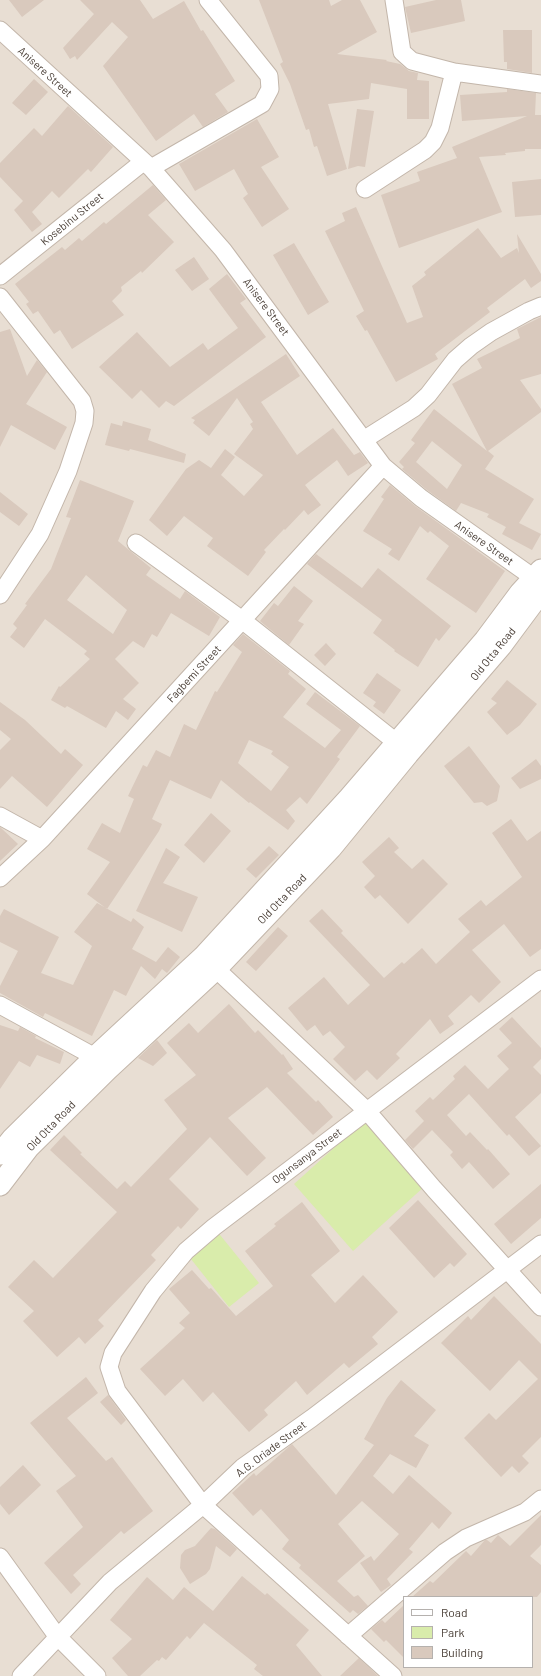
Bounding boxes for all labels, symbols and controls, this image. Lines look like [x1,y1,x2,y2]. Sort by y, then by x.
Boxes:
street label: Anisere Street [15,44,75,100]
street label: Kosebinu Street [38,190,106,248]
street label: Anisere Street [240,276,292,338]
street label: Anisere Street [452,518,516,568]
street label: Old Otta Road [468,625,518,683]
street label: Fagbemi Street [164,643,224,705]
street label: Old Otta Road [255,871,309,927]
street label: Old Otta Road [24,1098,78,1154]
street label: Ogunsanya Street [269,1125,345,1187]
street label: A.G. Oriade Street [233,1418,309,1480]
legend [403,1596,533,1668]
text: Road [441,1605,468,1619]
text: Park [441,1625,465,1639]
text: Building [441,1645,483,1659]

